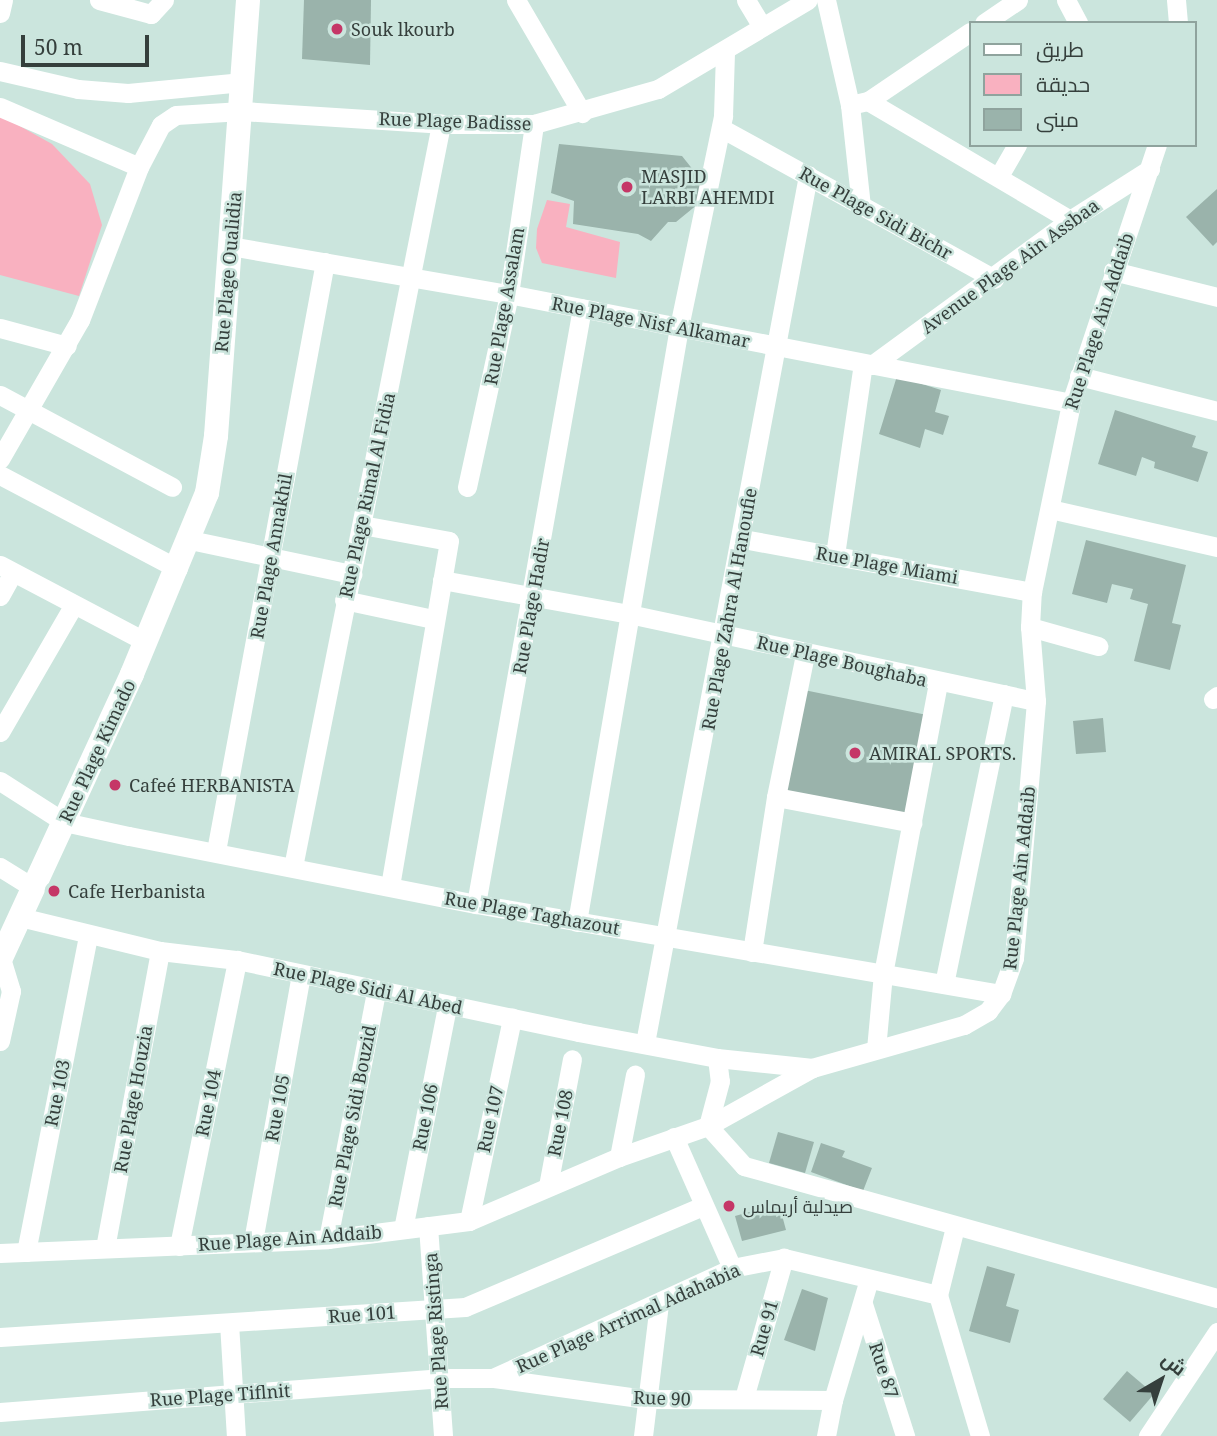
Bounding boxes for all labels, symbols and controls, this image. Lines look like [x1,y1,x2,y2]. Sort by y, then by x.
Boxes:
place label: Souk lkourb [351,18,455,40]
scale bar [24,21,152,65]
marker: Souk lkourb [329,21,345,37]
legend [968,21,1196,147]
text: 50 m [34,33,83,61]
text: طريق [1036,35,1084,63]
text: حديقة [1036,70,1090,98]
text: مبنى [1036,105,1079,133]
street label: Rue Plage Badisse [378,108,532,134]
street label: Rue Plage Sidi Bichr [796,162,956,264]
place label: MASJID LARBI AHEMDI [641,166,775,208]
marker: MASJID LARBI AHEMDI [619,179,635,195]
street label: Rue Plage Oualidia [210,191,246,353]
street label: Avenue Plage Ain Assbaa [917,194,1103,338]
street label: Rue Plage Assalam [479,225,529,387]
street label: Rue Plage Ain Addaib [1060,230,1138,412]
street label: Rue Plage Nisf Alkamar [550,292,752,352]
street label: Rue Plage Rimal Al Fidia [335,390,399,600]
street label: Rue Plage Annakhil [246,472,296,640]
street label: Rue Plage Zahra Al Hanoufie [697,486,761,732]
street label: Rue Plage Hadir [508,536,554,676]
street label: Rue Plage Miami [814,542,960,588]
street label: Rue Plage Boughaba [755,631,929,691]
street label: Rue Plage Kimado [54,676,140,826]
place label: AMIRAL SPORTS. [869,742,1016,764]
marker: AMIRAL SPORTS. [847,745,863,761]
place label: Cafeé HERBANISTA [129,774,295,796]
marker: Cafeé HERBANISTA [107,777,123,793]
street label: Rue Plage Ain Addaib [999,785,1039,971]
place label: Cafe Herbanista [68,880,206,902]
marker: Cafe Herbanista [46,883,62,899]
street label: Rue Plage Taghazout [443,887,621,939]
street label: Rue Plage Sidi Al Abed [272,957,464,1019]
street label: Rue Plage Sidi Bouzid [324,1023,380,1209]
street label: Rue Plage Houzia [109,1024,157,1174]
street label: Rue 103 [40,1058,74,1128]
street label: Rue 104 [191,1068,225,1138]
street label: Rue 105 [260,1073,294,1143]
street label: Rue 106 [408,1082,442,1152]
street label: Rue 107 [472,1084,508,1154]
street label: Rue 108 [543,1088,577,1158]
place label: صيدلية أريماس [743,1195,853,1217]
marker: صيدلية أريماس [721,1198,737,1214]
street label: Rue Plage Ain Addaib [197,1221,383,1255]
street label: Rue Plage Ristinga [420,1252,452,1410]
street label: Rue Plage Arrimal Adahabia [513,1259,743,1377]
street label: Rue 91 [746,1297,782,1359]
street label: Rue 101 [327,1301,397,1327]
street label: Rue 87 [865,1339,903,1401]
north arrow [1126,1345,1196,1415]
text: ش [1157,1346,1192,1381]
street label: Rue Plage Tiflnit [149,1379,291,1411]
street label: Rue 90 [633,1386,691,1410]

